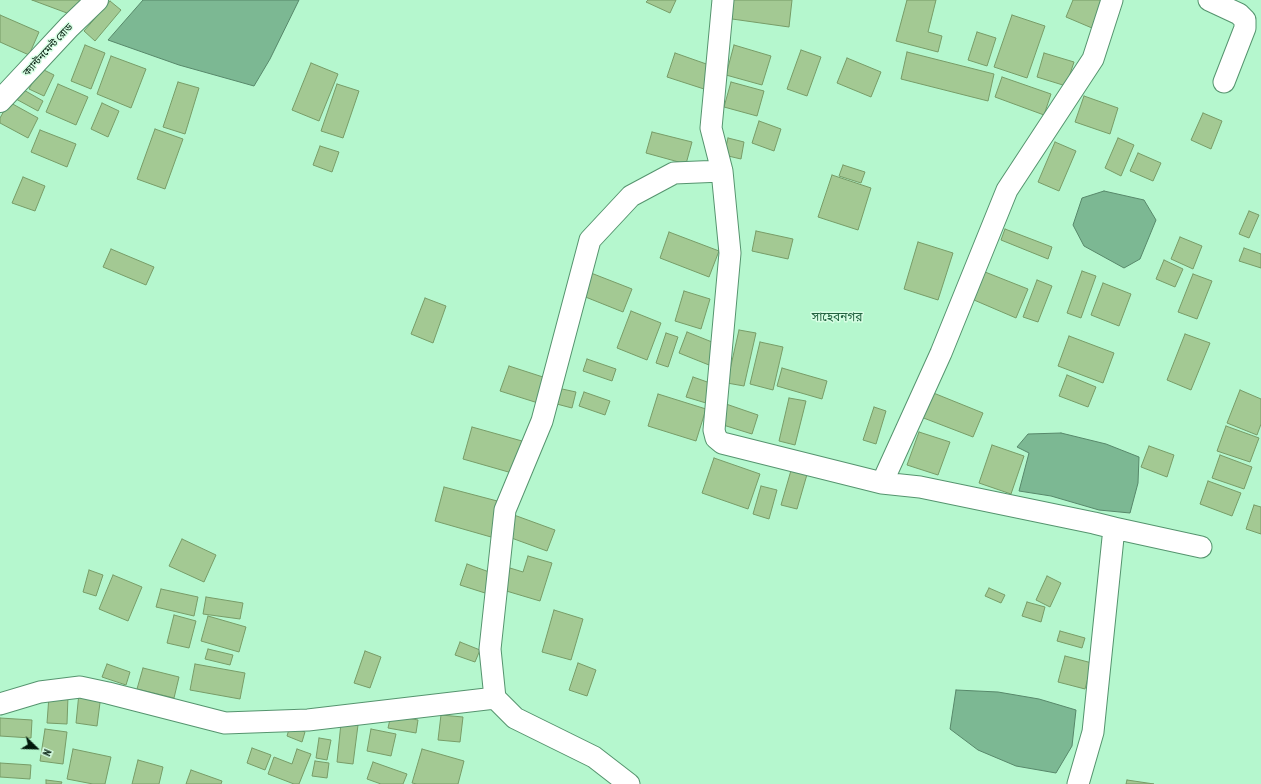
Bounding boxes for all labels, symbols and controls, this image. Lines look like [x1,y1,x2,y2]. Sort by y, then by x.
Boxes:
street label: ক্যান্টনমেন্ট রোড [21,21,75,79]
district label: সাহেবনগর [812,311,862,325]
north arrow [16,728,56,768]
text: N [39,747,55,758]

